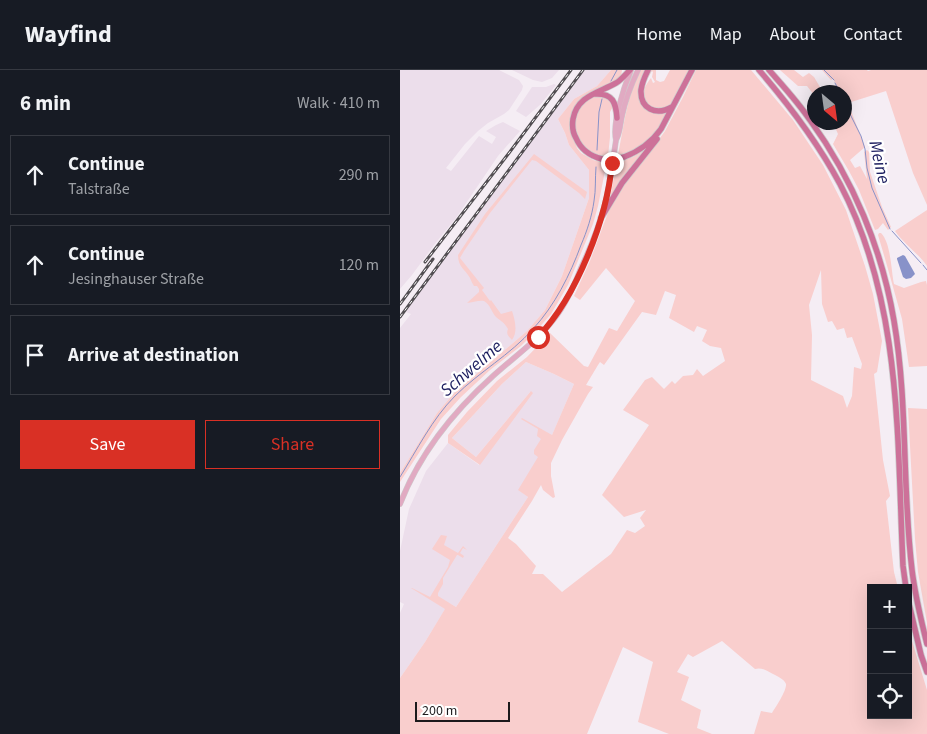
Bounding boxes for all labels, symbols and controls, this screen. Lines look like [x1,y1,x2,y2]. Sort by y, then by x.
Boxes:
text: Wayfind [25,17,112,52]
text: Home [636,22,682,47]
text: Map [710,22,742,47]
text: About [770,22,815,47]
text: Contact [843,22,902,47]
north arrow [807,85,852,130]
text: 6 min [20,88,71,118]
text: Walk · 410 m [297,92,380,114]
water label: Meine [862,138,897,187]
text: Continue [68,151,145,178]
route end [601,152,624,175]
icon: ahead [21,161,49,189]
text: 290 m [339,164,379,186]
text: Talstraße [68,178,130,200]
text: Continue [68,241,145,268]
icon: ahead [21,251,49,279]
text: 120 m [339,254,379,276]
text: Jesinghauser Straße [68,268,204,290]
route start [527,326,550,349]
water label: Schwelme [435,334,508,402]
icon: arrive [21,341,49,369]
text: Arrive at destination [68,342,239,369]
button: Save [20,420,195,469]
button: Share [205,420,380,469]
map controls [867,584,912,719]
button: + [867,584,912,629]
button: − [867,629,912,674]
button: locate [867,674,912,719]
scale bar [415,699,510,722]
text: 200 m [422,701,457,721]

